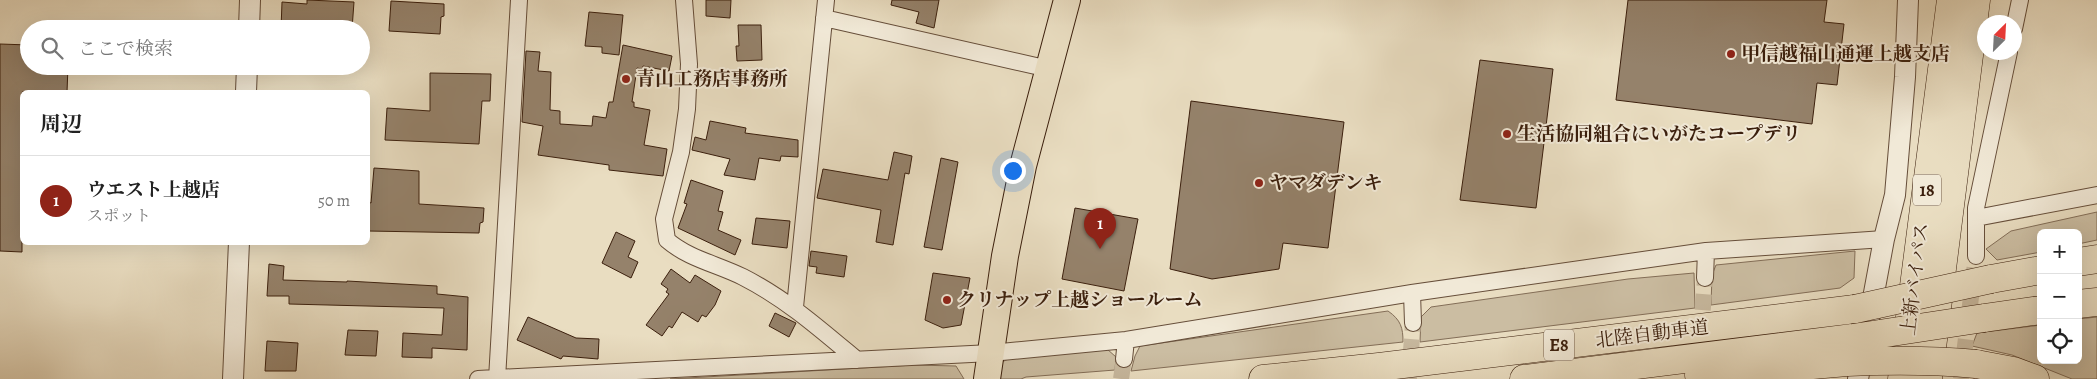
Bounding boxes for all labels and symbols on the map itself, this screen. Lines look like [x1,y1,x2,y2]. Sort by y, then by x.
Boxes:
north arrow [1977,15,2022,60]
place label: 甲信越福山通運上越支店 [1741,41,1950,67]
marker: 甲信越福山通運上越支店 [1725,48,1737,60]
place label: 青山工務店事務所 [636,66,788,92]
marker: 青山工務店事務所 [620,73,632,85]
place label: 生活協同組合にいがたコープデリ [1517,121,1801,147]
marker: 生活協同組合にいがたコープデリ [1501,128,1513,140]
your location [1000,158,1026,184]
place label: ヤマダデンキ [1269,170,1383,196]
road number: 18 [1913,174,1941,206]
marker: ヤマダデンキ [1253,177,1265,189]
pin: 1 [1084,208,1116,249]
street label: 上新バイパス [1895,221,1935,337]
place label: クリナップ上越ショールーム [957,287,1202,313]
marker: クリナップ上越ショールーム [941,294,953,306]
street label: 北陸自動車道 [1594,314,1710,354]
road number: E8 [1544,330,1574,360]

